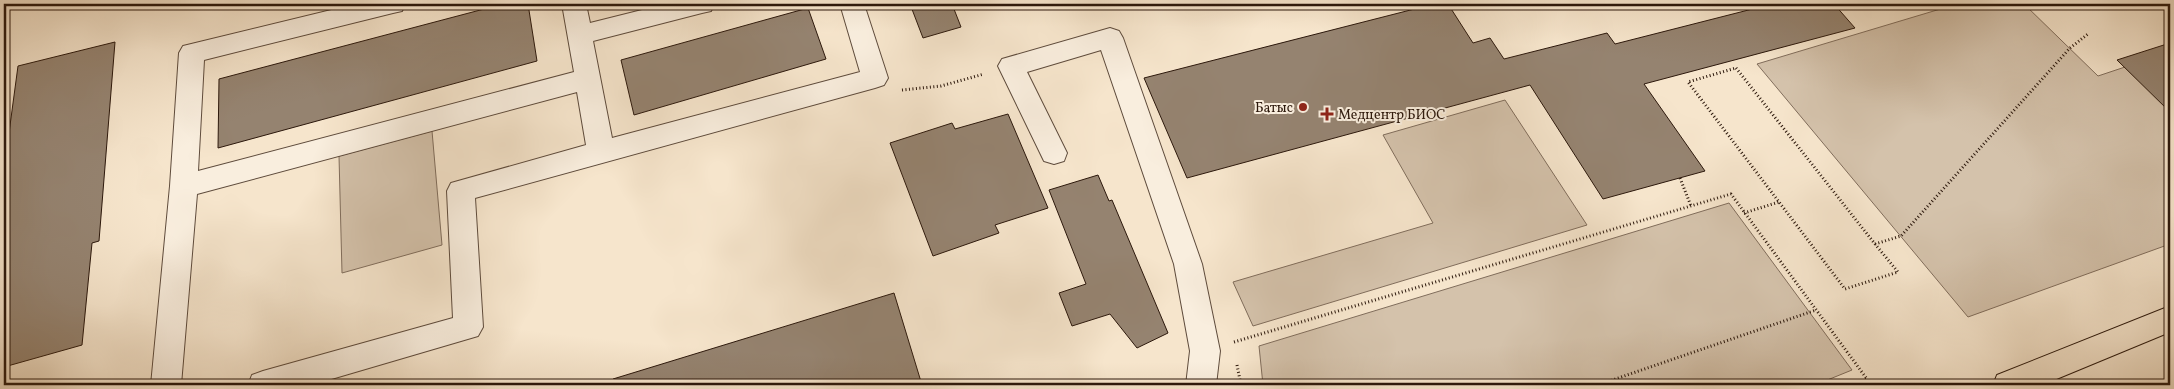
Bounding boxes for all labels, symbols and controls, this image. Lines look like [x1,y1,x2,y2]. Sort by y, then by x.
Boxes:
place label: Батыс [1255,99,1293,118]
marker: Батыс [1297,101,1309,113]
place label: Медцентр БИОС [1338,106,1445,125]
marker: Медцентр БИОС [1320,107,1334,121]

